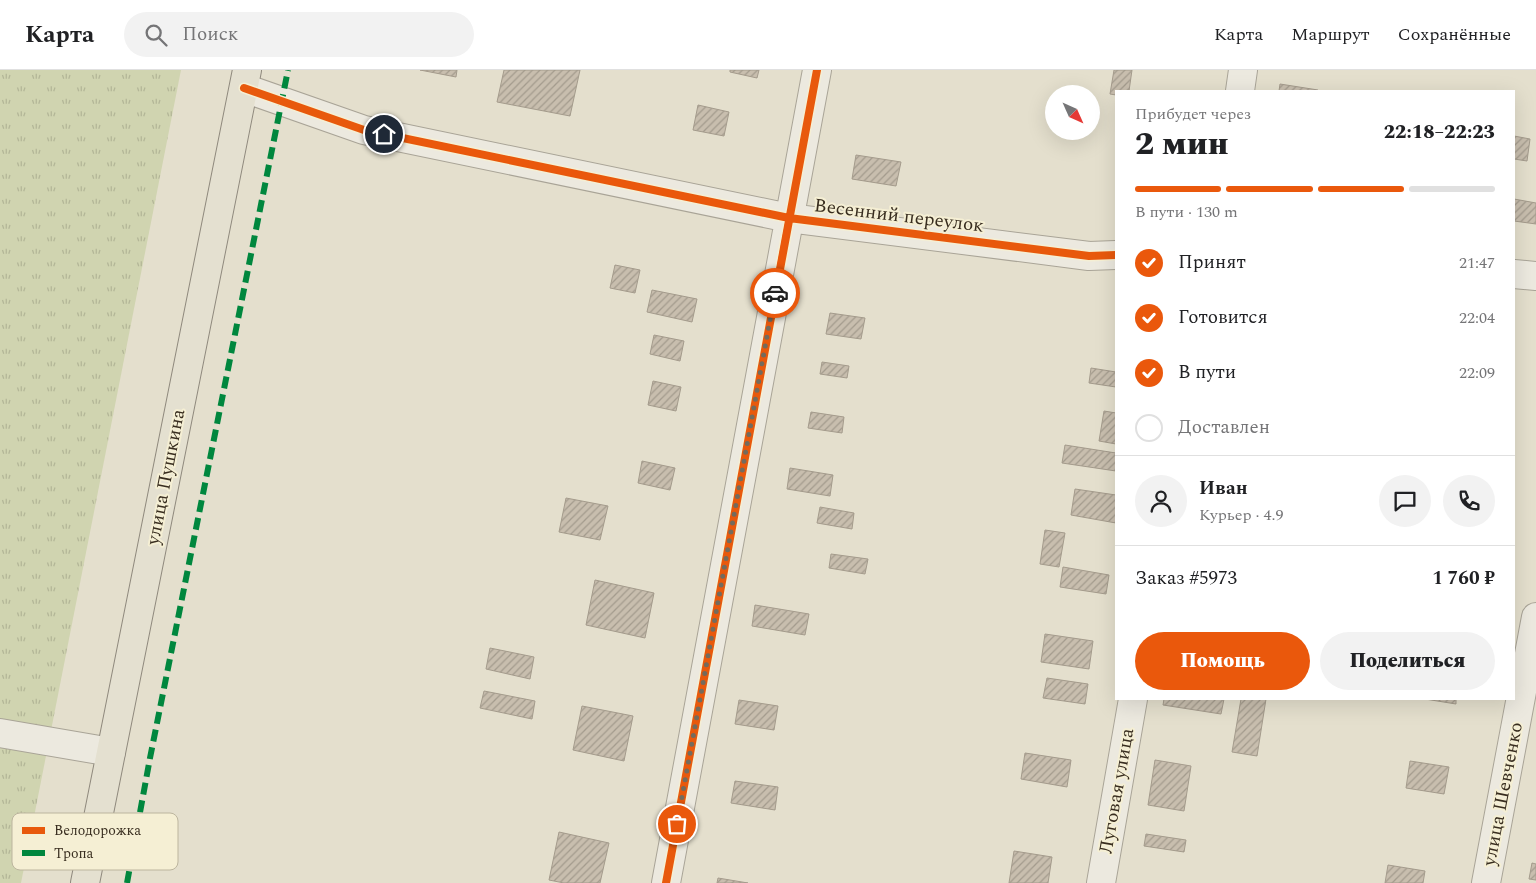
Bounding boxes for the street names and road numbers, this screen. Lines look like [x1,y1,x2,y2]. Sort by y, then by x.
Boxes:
street label: Весенний переулок [812,191,986,241]
street label: улица Пушкина [138,406,194,548]
street label: улица Шевченко [1475,720,1531,869]
street label: Луговая улица [1092,725,1142,856]

